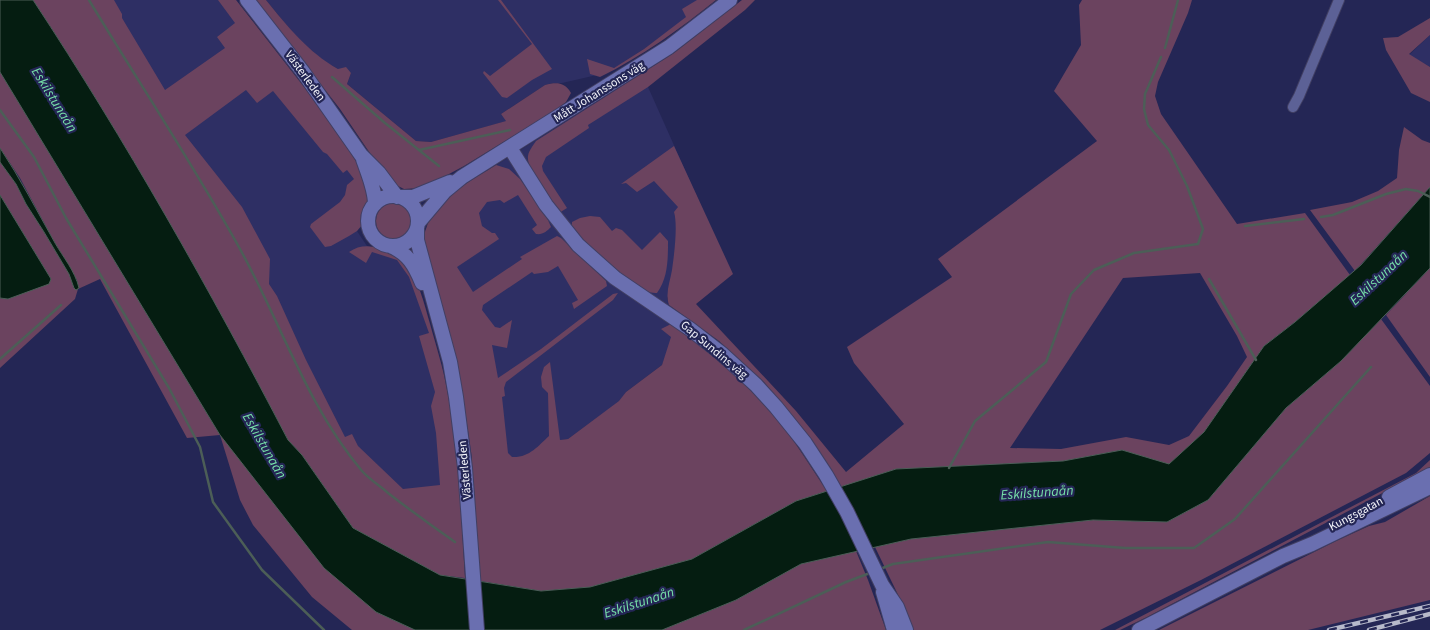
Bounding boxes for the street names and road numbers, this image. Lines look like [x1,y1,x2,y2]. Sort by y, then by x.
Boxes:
street label: Västerleden [281,47,329,105]
street label: Mått Johanssons väg [550,57,648,127]
street label: Gap Sundins väg [677,317,751,383]
street label: Västerleden [454,440,476,500]
street label: Kungsgatan [1326,493,1386,535]

